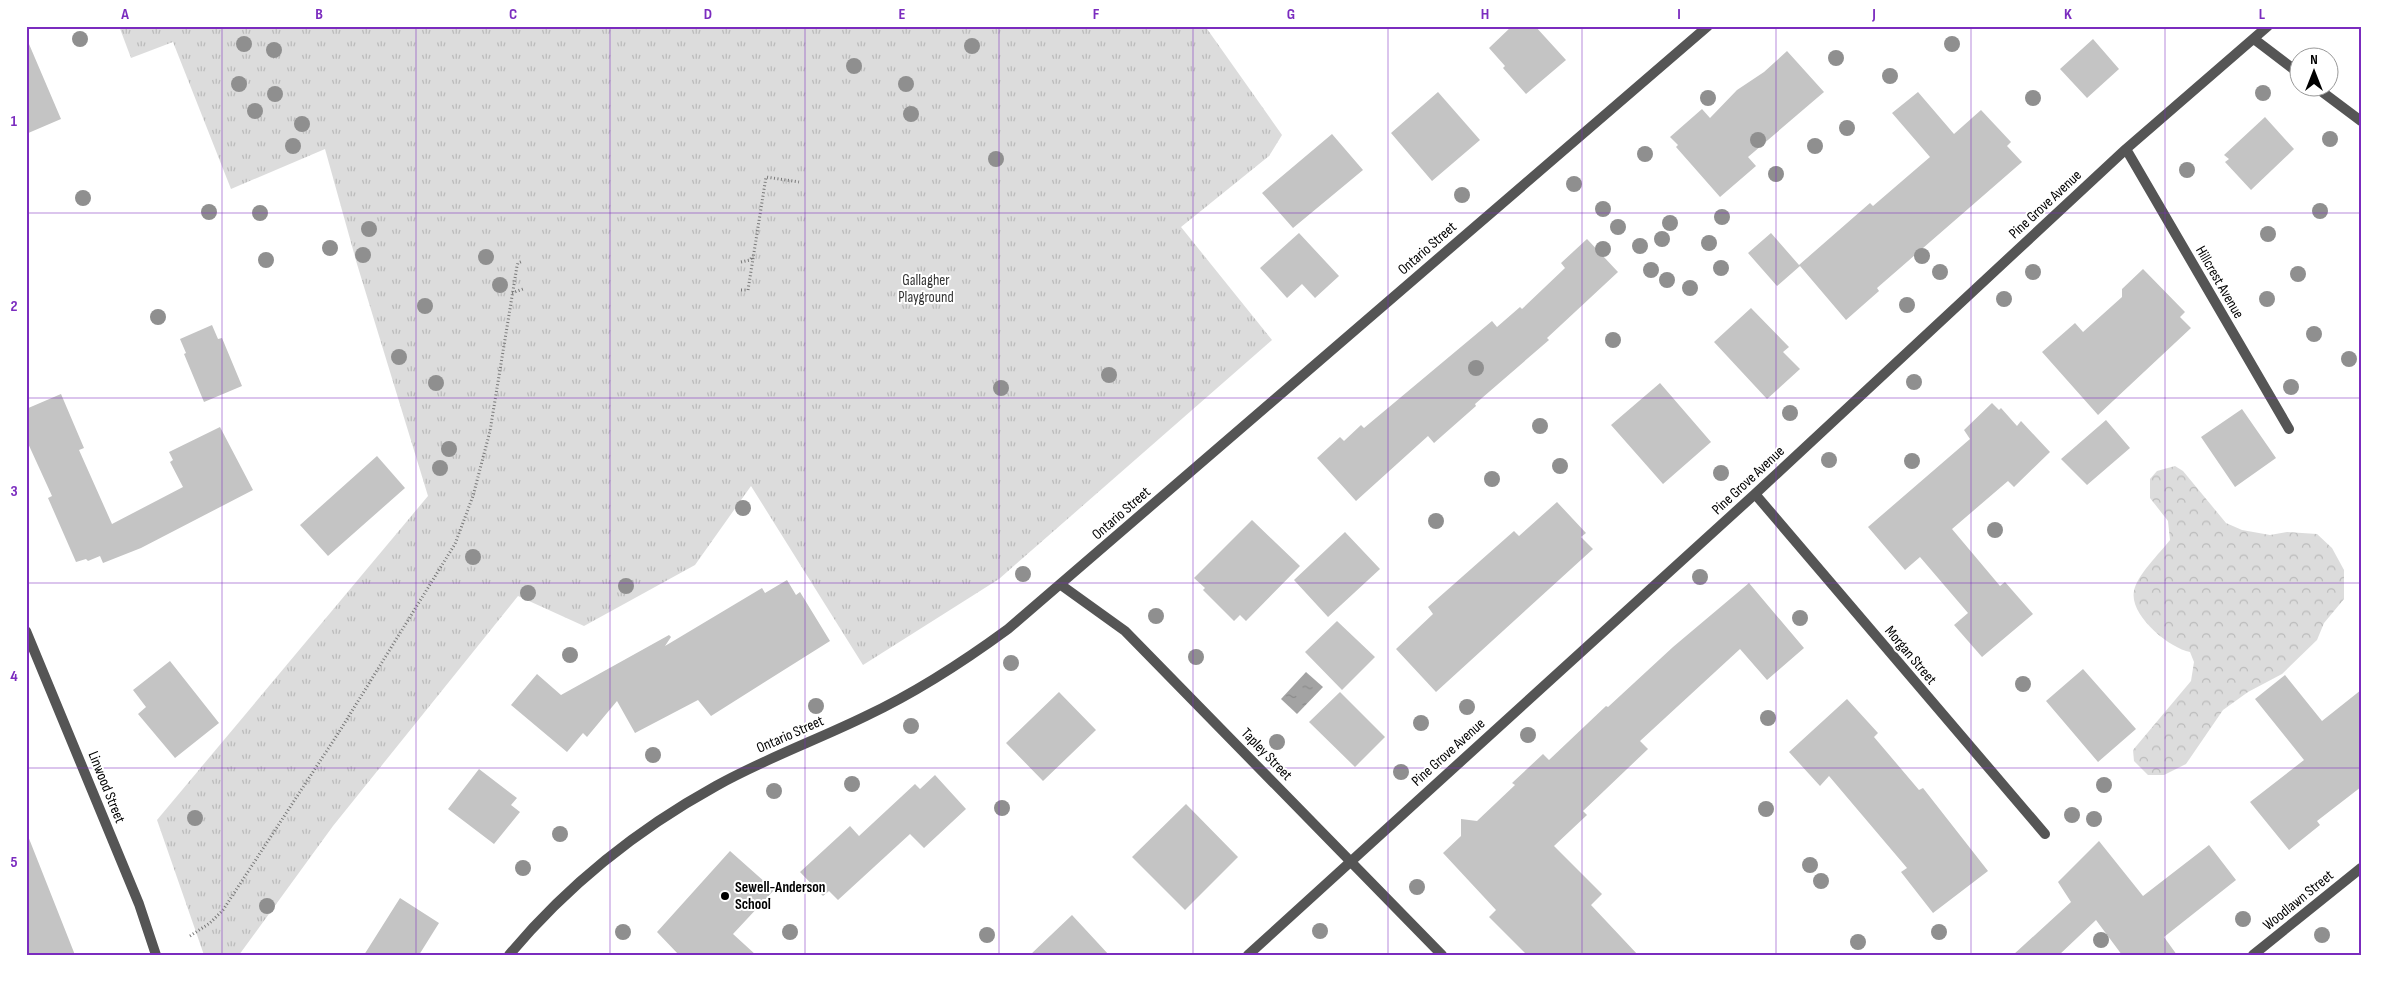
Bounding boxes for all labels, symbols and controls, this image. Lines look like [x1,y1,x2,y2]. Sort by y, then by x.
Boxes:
text: A [120,5,129,24]
text: B [315,5,323,24]
text: C [509,5,517,24]
text: D [704,5,712,24]
text: E [899,5,906,24]
text: F [1093,5,1100,24]
text: G [1287,5,1295,24]
text: H [1481,5,1489,24]
text: I [1677,5,1681,24]
text: J [1871,5,1876,24]
text: K [2064,5,2072,24]
text: L [2259,5,2266,24]
north arrow [2290,48,2340,98]
text: N [2310,51,2318,68]
text: 1 [11,112,18,131]
street label: Pine Grove Avenue [2005,166,2086,243]
street label: Ontario Street [1394,217,1461,279]
street label: Hillcrest Avenue [2191,242,2248,322]
park label: Gallagher Playground [898,271,954,307]
text: 2 [10,297,18,316]
street label: Pine Grove Avenue [1708,442,1789,519]
text: 3 [10,482,18,501]
street label: Ontario Street [1088,482,1155,544]
street label: Morgan Street [1881,622,1941,689]
text: 4 [10,667,18,686]
street label: Ontario Street [754,711,827,758]
street label: Pine Grove Avenue [1408,714,1489,790]
street label: Tapley Street [1237,724,1297,785]
street label: Linwood Street [84,748,130,826]
text: 5 [10,853,18,872]
street label: Woodlawn Street [2259,866,2338,935]
place label: Sewell-Anderson School [735,878,826,914]
marker: Sewell-Anderson School [719,890,731,902]

